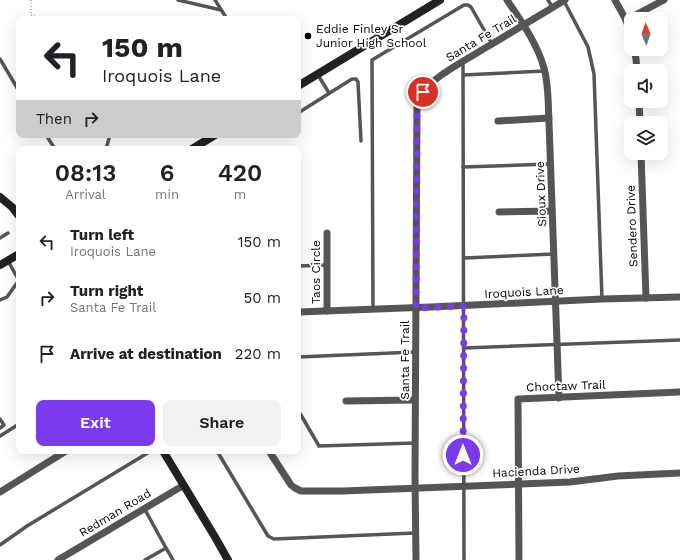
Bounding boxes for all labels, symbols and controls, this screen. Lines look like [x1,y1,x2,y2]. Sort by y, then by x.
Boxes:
street label: Santa Fe Trail [443,11,519,64]
north arrow [624,12,668,56]
map controls [624,12,668,160]
place label: Eddie Finley Sr Junior High School [316,22,427,50]
text: 150 m [102,31,183,64]
marker: Eddie Finley Sr Junior High School [303,31,313,41]
icon: left [36,32,88,84]
button: sound [624,64,668,108]
text: Iroquois Lane [102,65,221,86]
pin [406,75,440,109]
icon: arrive [412,81,434,103]
icon: right [80,108,102,130]
text: Then [36,110,72,128]
button: layers [624,116,668,160]
text: 08:13 [55,159,116,187]
text: 6 [160,159,174,187]
text: 420 [218,159,262,187]
street label: Sioux Drive [533,161,549,227]
street label: Sendero Drive [624,185,640,267]
text: Arrival [65,187,106,202]
text: min [155,187,179,202]
text: m [234,187,246,202]
text: Turn left [70,226,134,244]
icon: left [36,231,58,253]
text: 150 m [238,233,281,251]
street label: Taos Circle [309,240,323,304]
text: Iroquois Lane [70,244,156,259]
text: Turn right [70,282,143,300]
street label: Iroquois Lane [484,283,564,301]
icon: right [36,287,58,309]
text: 50 m [244,289,281,307]
text: Santa Fe Trail [70,300,156,315]
street label: Santa Fe Trail [398,320,412,400]
icon: arrive [36,343,58,365]
text: Arrive at destination [70,345,222,363]
text: 220 m [235,345,281,363]
street label: Choctaw Trail [526,378,606,394]
button: Exit [36,400,155,446]
button: Share [163,400,281,446]
position arrow [442,434,484,476]
street label: Hacienda Drive [492,462,580,480]
street label: Redman Road [77,486,153,540]

